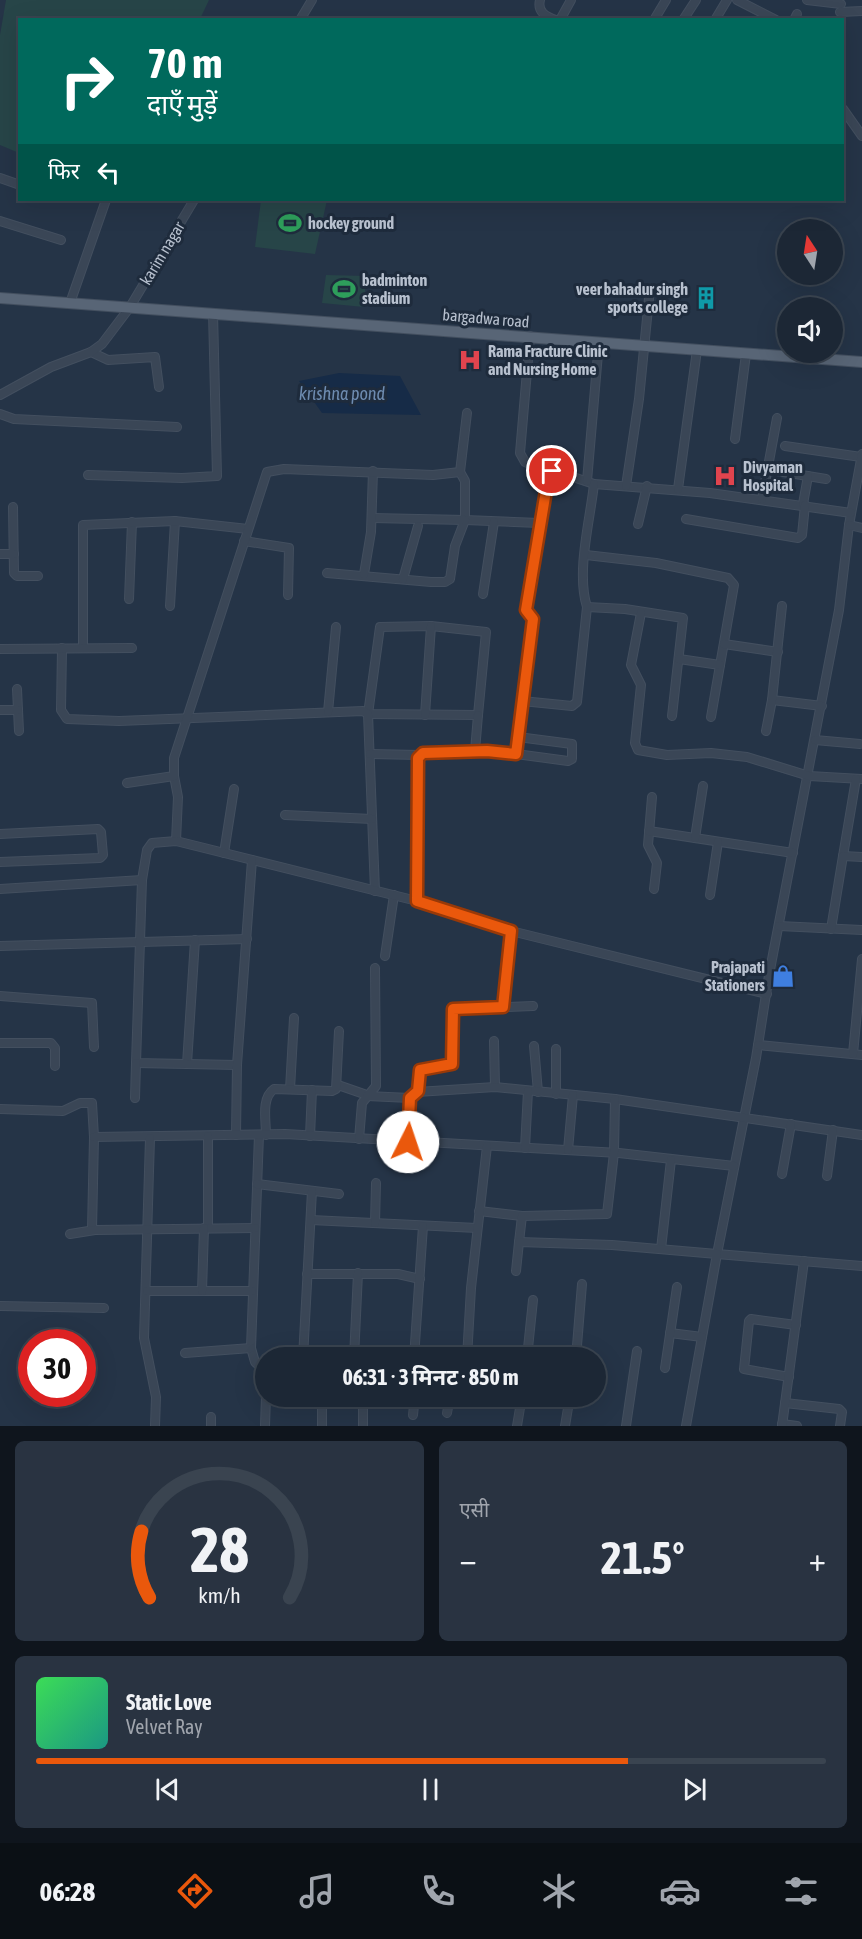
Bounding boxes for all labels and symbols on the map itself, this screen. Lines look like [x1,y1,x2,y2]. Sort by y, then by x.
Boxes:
sports icon: hockey ground [277,210,303,236]
place label: hockey ground [308,214,394,232]
street label: karim nagar [136,218,189,288]
north arrow [777,219,843,285]
place label: badminton stadium [362,271,428,307]
sports icon: badminton stadium [331,276,357,302]
place label: veer bahadur singh sports college [576,280,688,316]
building icon: veer bahadur singh sports college [693,285,719,311]
street label: bargadwa road [442,305,530,332]
place label: Rama Fracture Clinic and Nursing Home [488,342,608,378]
hospital icon: Rama Fracture Clinic and Nursing Home [457,347,483,373]
water label: krishna pond [299,383,386,404]
pin [526,445,577,496]
place label: Divyaman Hospital [743,458,803,494]
hospital icon: Divyaman Hospital [712,463,738,489]
place label: Prajapati Stationers [705,958,765,994]
shop icon: Prajapati Stationers [770,963,796,989]
position arrow [376,1110,440,1174]
speed limit sign: 30 [18,1329,96,1407]

